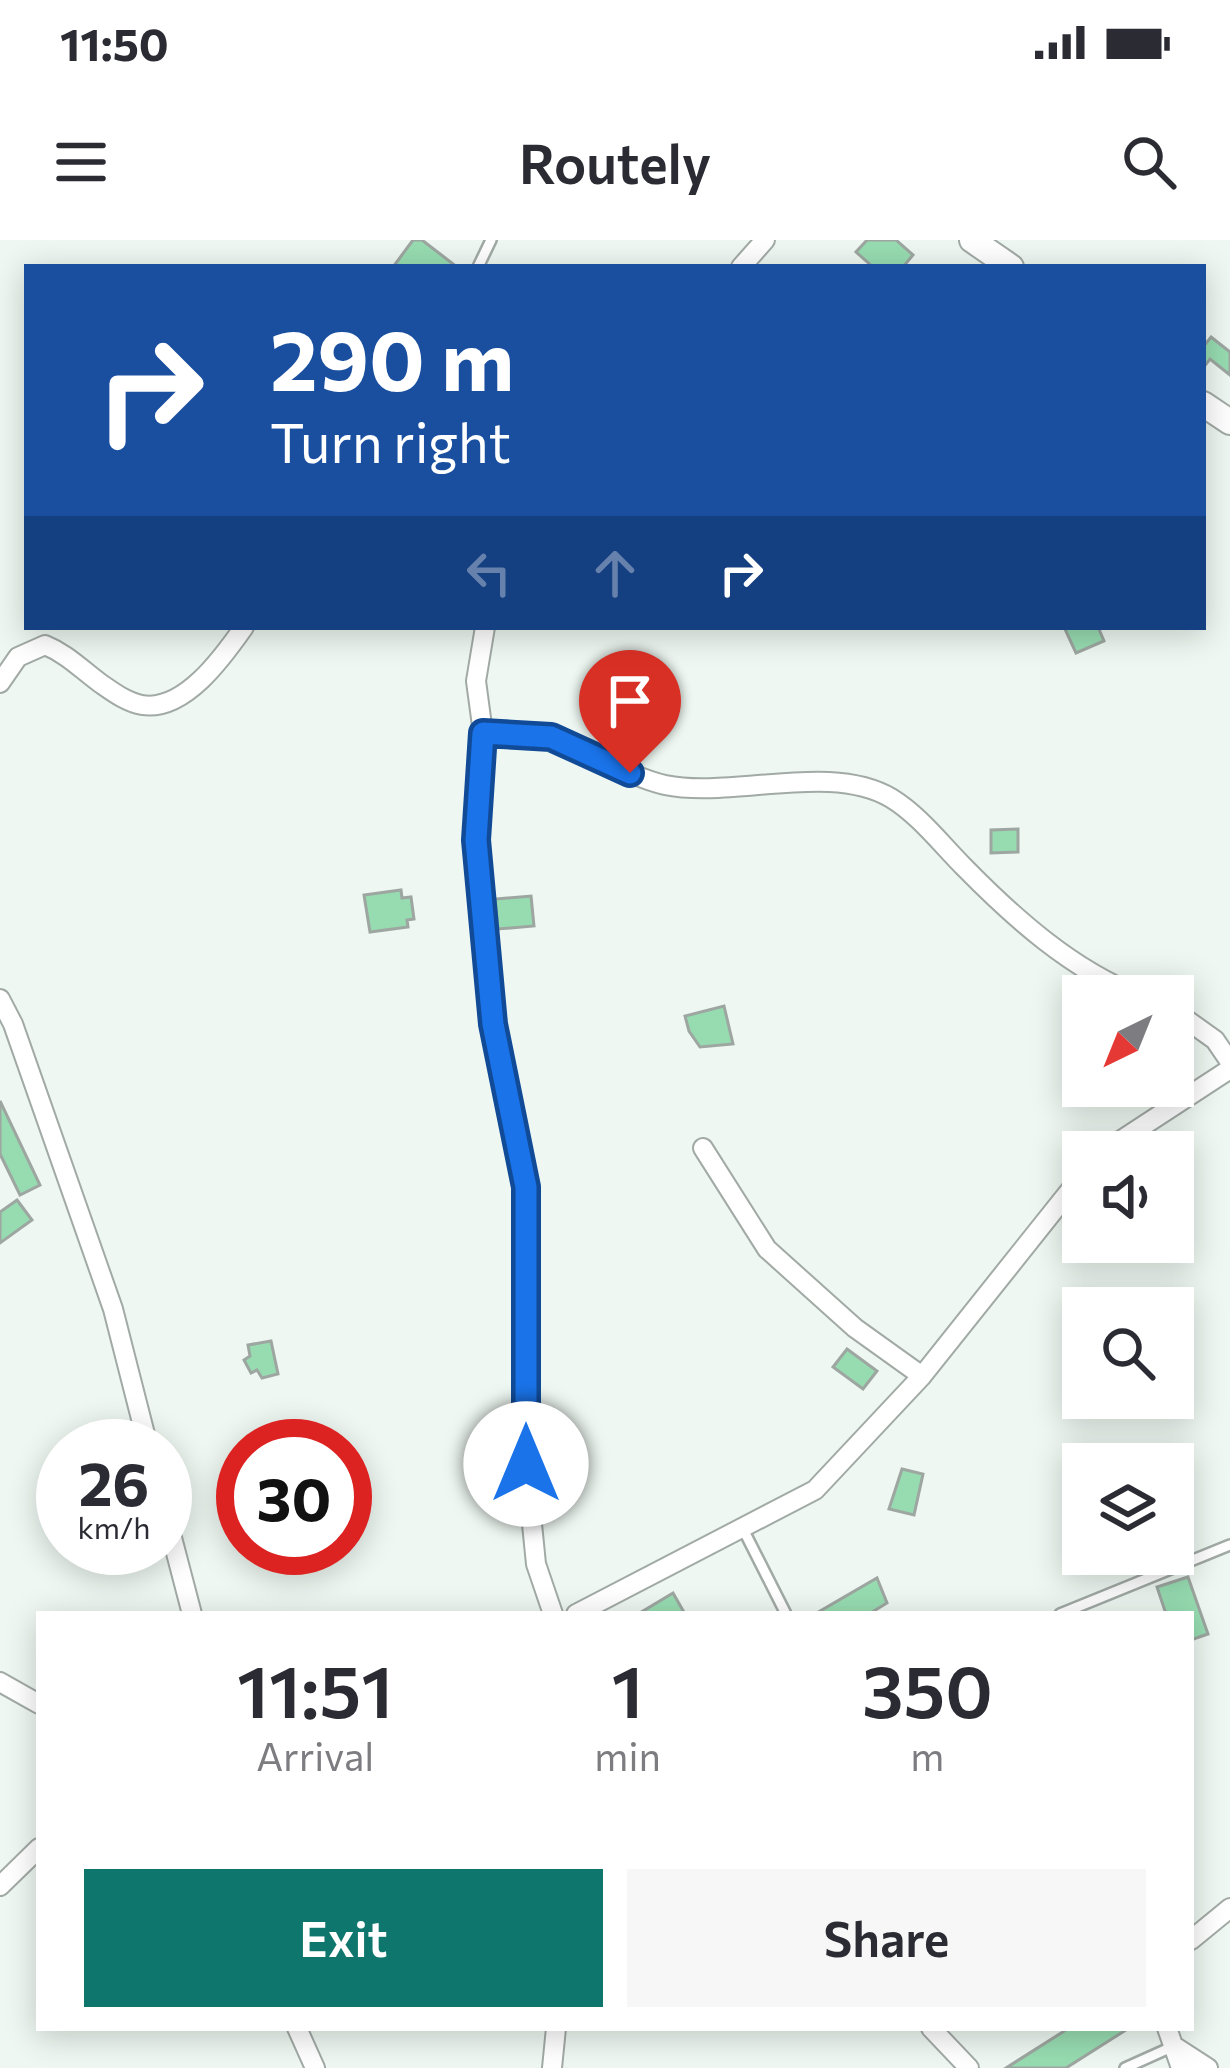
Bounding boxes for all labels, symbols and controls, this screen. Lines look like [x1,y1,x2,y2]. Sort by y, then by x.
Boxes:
text: 11:50 [60,15,169,70]
icon: menu [48,129,114,195]
text: Routely [519,129,711,195]
icon: search [1116,129,1182,195]
text: 290 m [270,306,514,408]
icon: right [72,312,228,468]
text: Turn right [270,408,511,474]
icon: left [456,540,522,606]
icon: ahead [582,540,648,606]
icon: right [708,540,774,606]
pin [579,650,681,773]
icon: arrive [597,668,663,734]
north arrow [1062,975,1194,1107]
map controls [1062,975,1194,1575]
button: sound [1062,1131,1194,1263]
button: search [1062,1287,1194,1419]
position arrow [463,1401,589,1527]
speed limit sign: 30 [216,1419,372,1575]
button: layers [1062,1443,1194,1575]
text: 26 [79,1445,149,1518]
text: km/h [78,1508,150,1545]
text: 11:51 [237,1645,393,1733]
text: 1 [612,1645,644,1733]
text: 350 [862,1645,993,1733]
text: Arrival [256,1731,374,1779]
text: min [594,1731,661,1779]
text: m [910,1731,944,1779]
button: Exit [84,1869,603,2007]
button: Share [627,1869,1146,2007]

